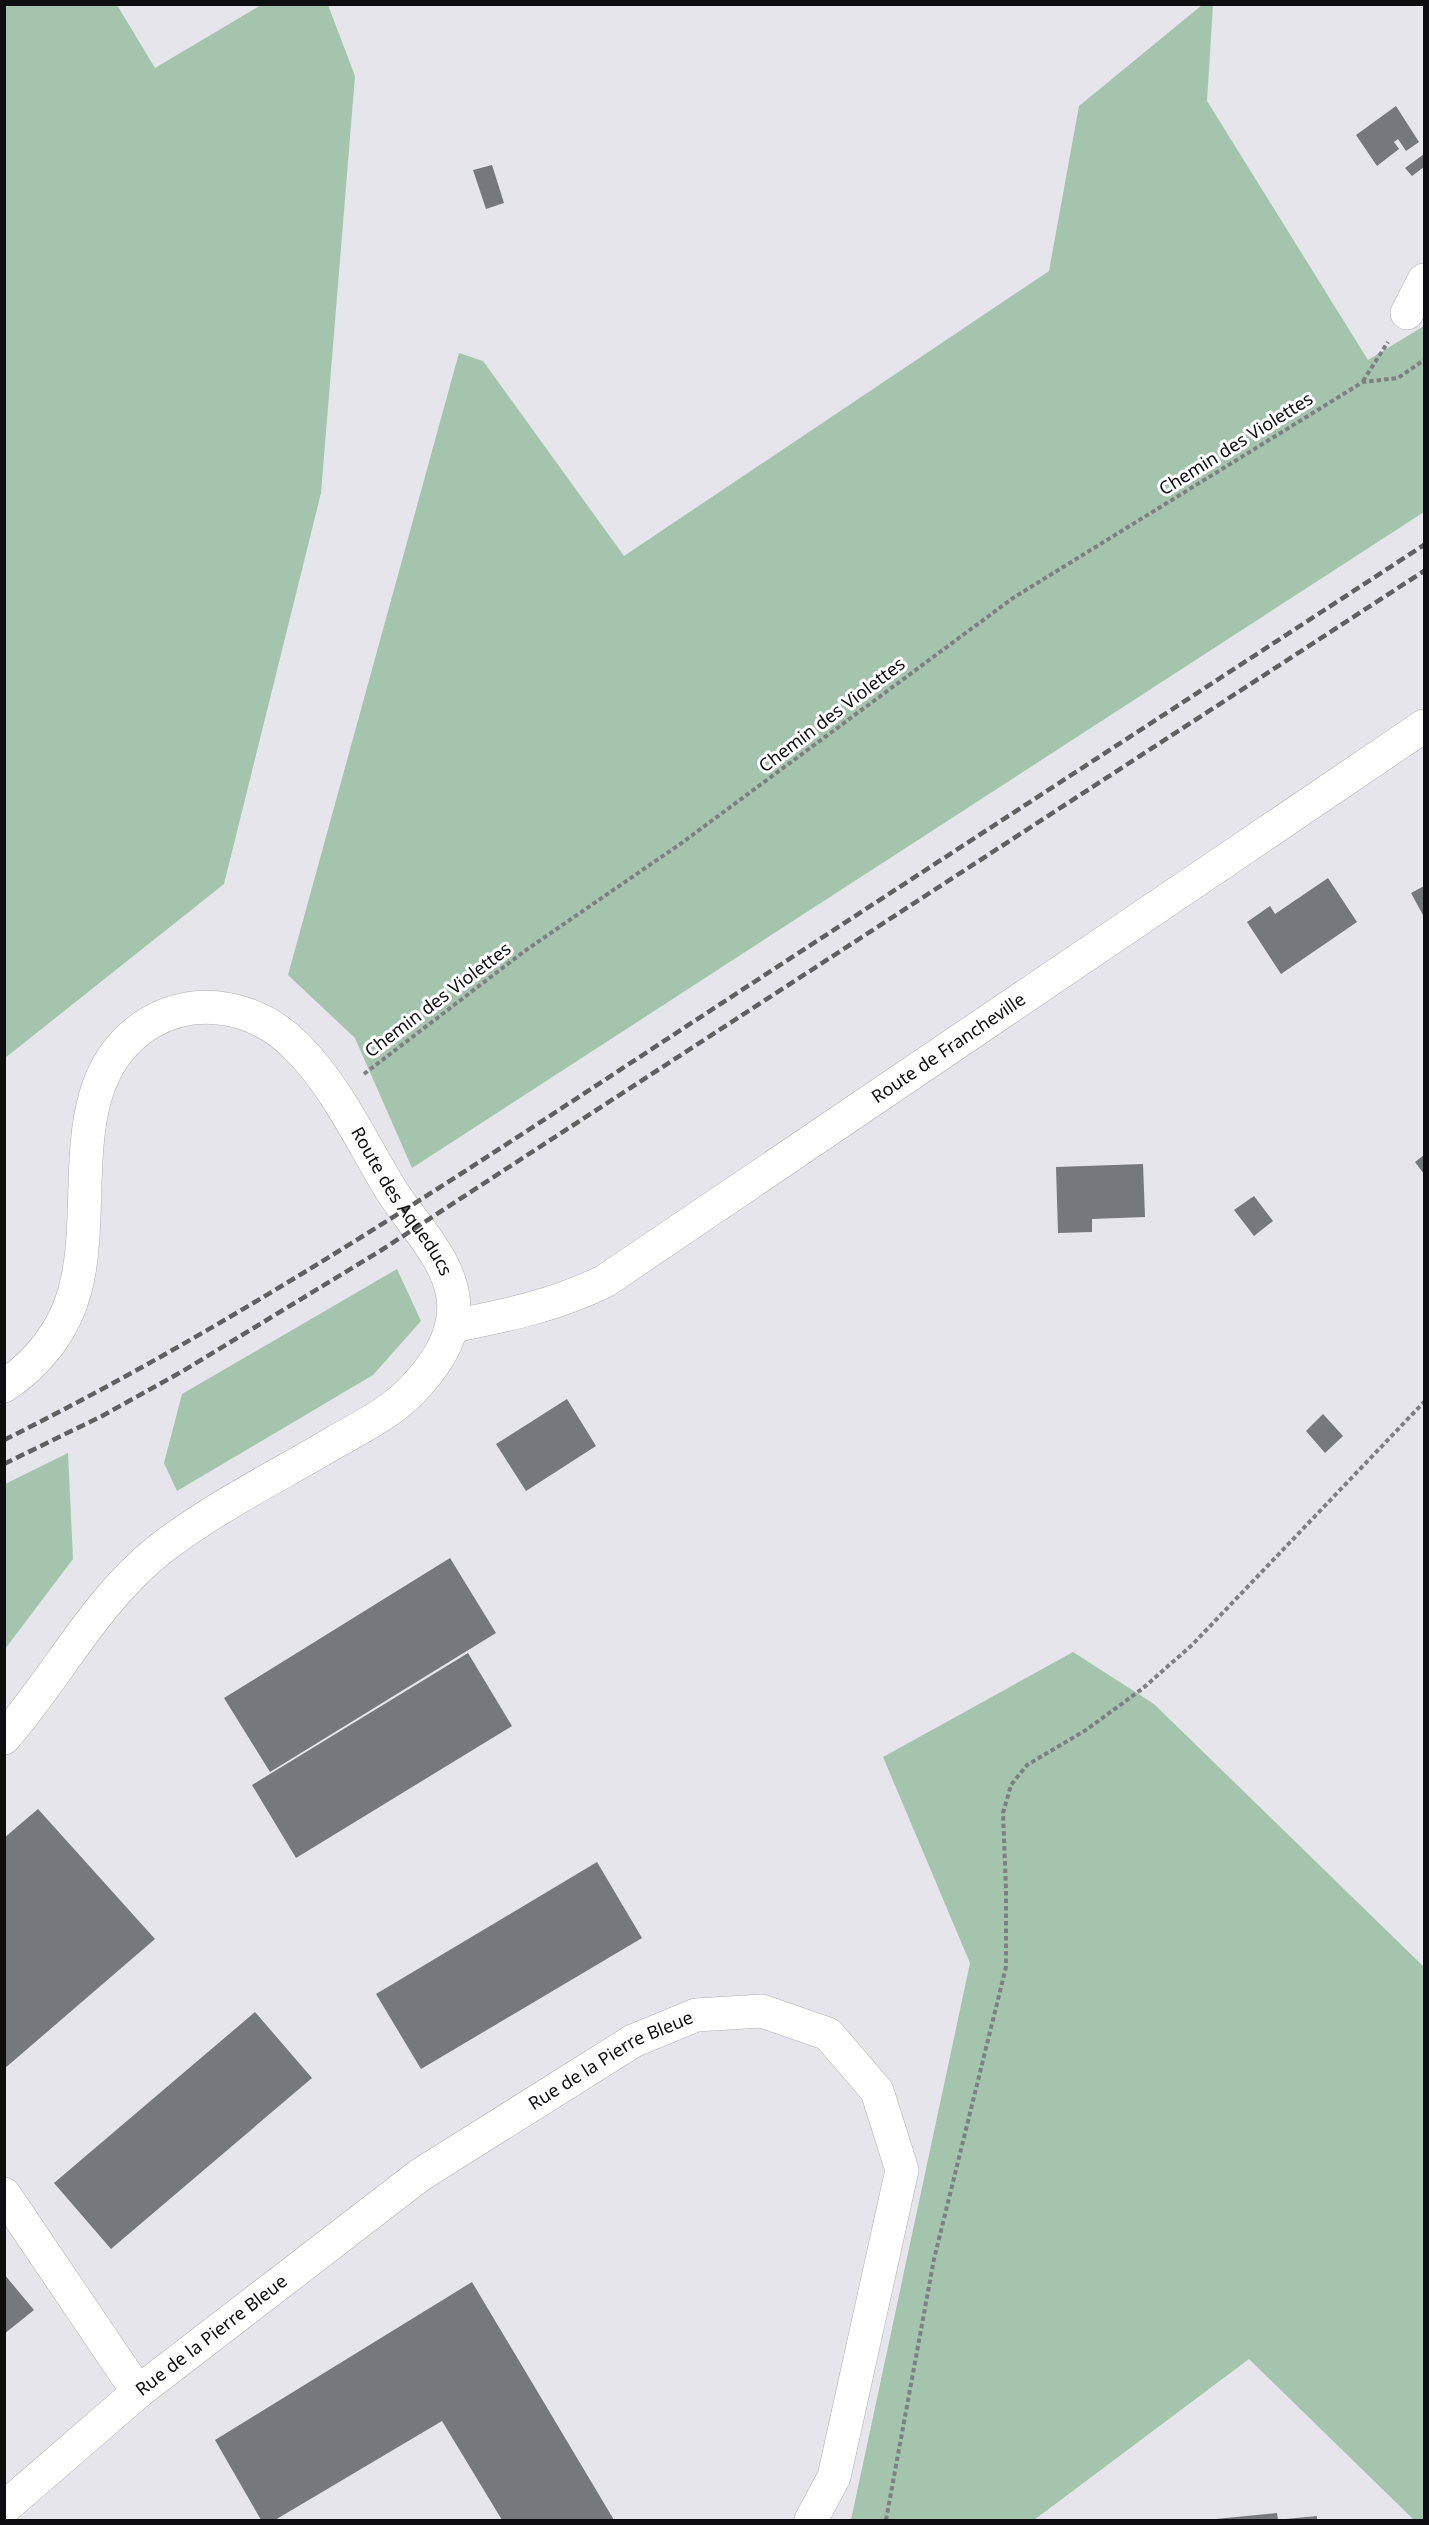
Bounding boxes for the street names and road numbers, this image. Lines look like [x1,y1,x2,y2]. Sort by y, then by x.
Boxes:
street label: Chemin des Violettes [1154,386,1317,500]
street label: Chemin des Violettes [753,651,909,777]
street label: Chemin des Violettes [359,936,515,1062]
street label: Route de Francheville [866,987,1030,1108]
street label: Route des Aqueducs [346,1122,459,1279]
street label: Rue de la Pierre Bleue [523,2005,696,2115]
street label: Rue de la Pierre Bleue [130,2269,292,2401]

